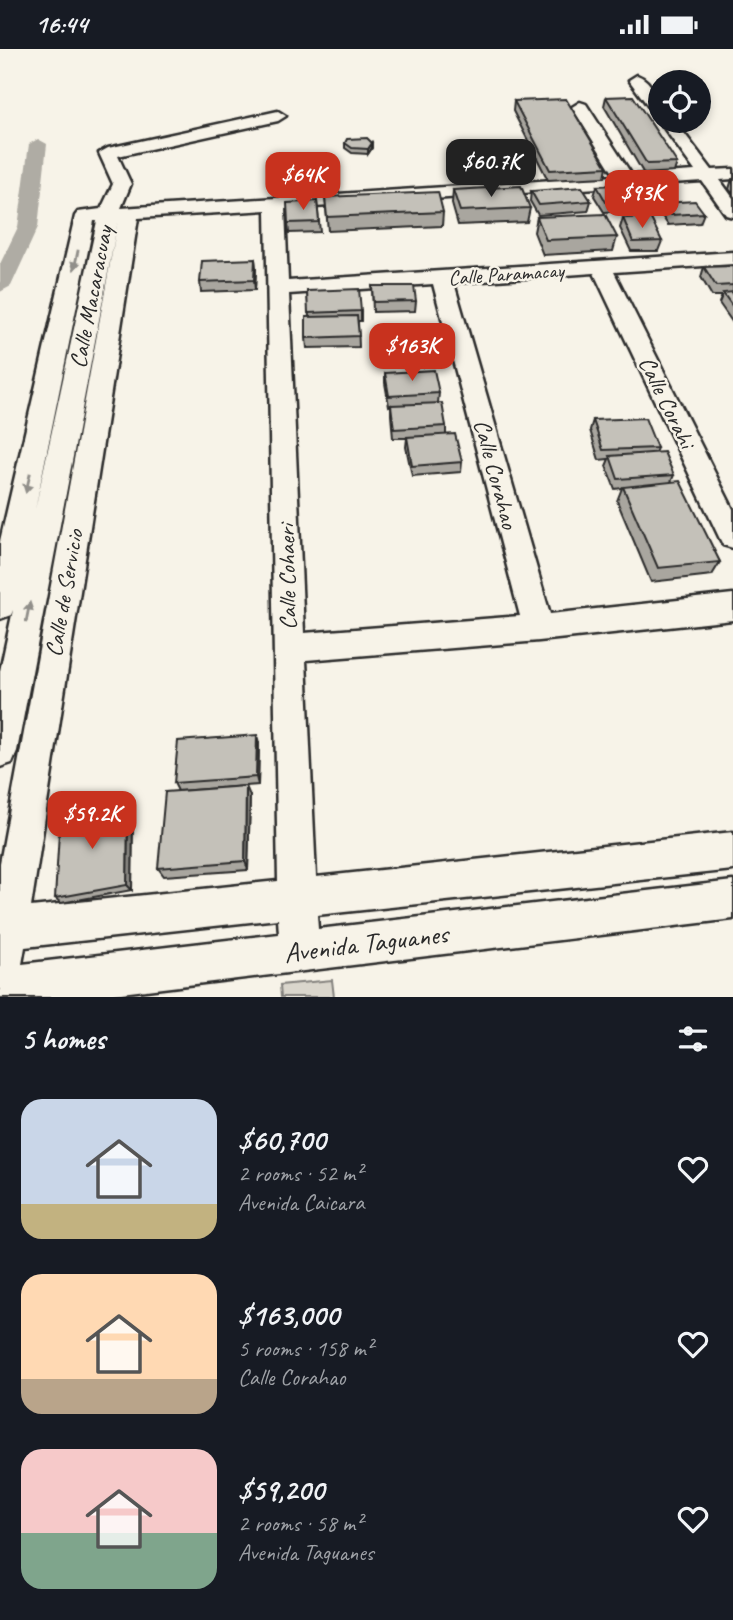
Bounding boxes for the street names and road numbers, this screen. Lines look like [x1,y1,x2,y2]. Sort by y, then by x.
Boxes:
street label: Calle Macaracuay [63,222,120,371]
street label: Calle Paramacay [447,257,566,291]
street label: Calle Corahi [632,351,703,455]
street label: Calle Corahao [467,416,525,533]
street label: Calle Cohaeri [271,520,303,630]
street label: Calle de Servicio [38,526,90,659]
street label: Avenida Taguanes [282,915,452,970]

